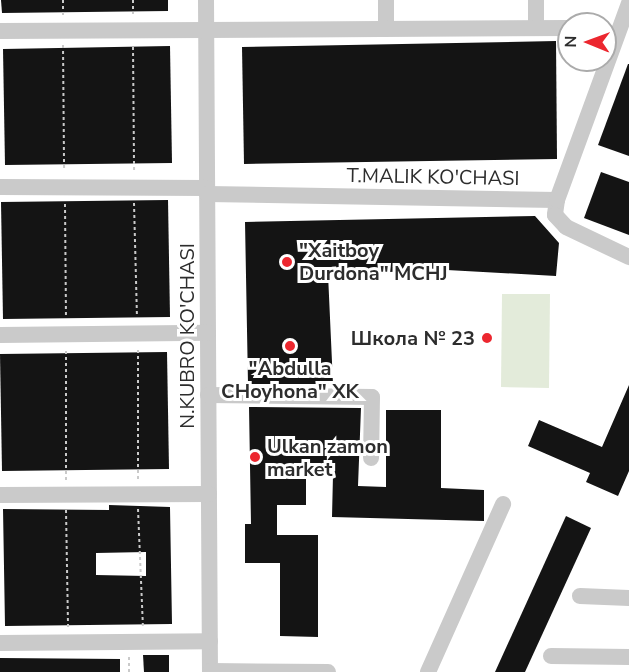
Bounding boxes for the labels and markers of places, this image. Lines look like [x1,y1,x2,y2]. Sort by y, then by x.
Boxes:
place label: "Xaitboy Durdona" MCHJ [299,238,447,285]
marker: "Xaitboy Durdona" MCHJ [280,255,294,269]
place label: Школа № 23 [351,326,475,350]
marker: Школа № 23 [480,331,494,345]
marker: "Abdulla CHoyhona" XK [283,339,297,353]
place label: "Abdulla CHoyhona" XK [221,356,359,403]
place label: Ulkan zamon market [267,434,388,481]
marker: Ulkan zamon market [248,450,262,464]

